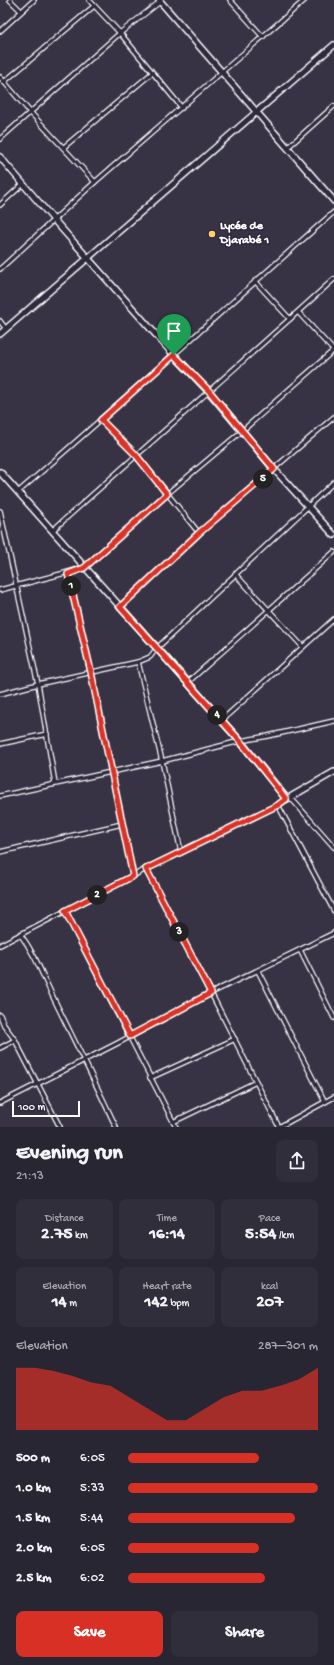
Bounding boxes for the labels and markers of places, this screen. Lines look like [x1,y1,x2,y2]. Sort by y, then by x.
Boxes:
place label: Lycée de Djarabé 1 [219,220,269,248]
marker: Lycée de Djarabé 1 [207,229,217,239]
pin [157,314,191,355]
pin: 5 [253,469,273,489]
pin: 1 [61,576,81,596]
pin: 4 [207,705,227,725]
pin: 2 [87,885,107,905]
pin: 3 [169,922,189,942]

